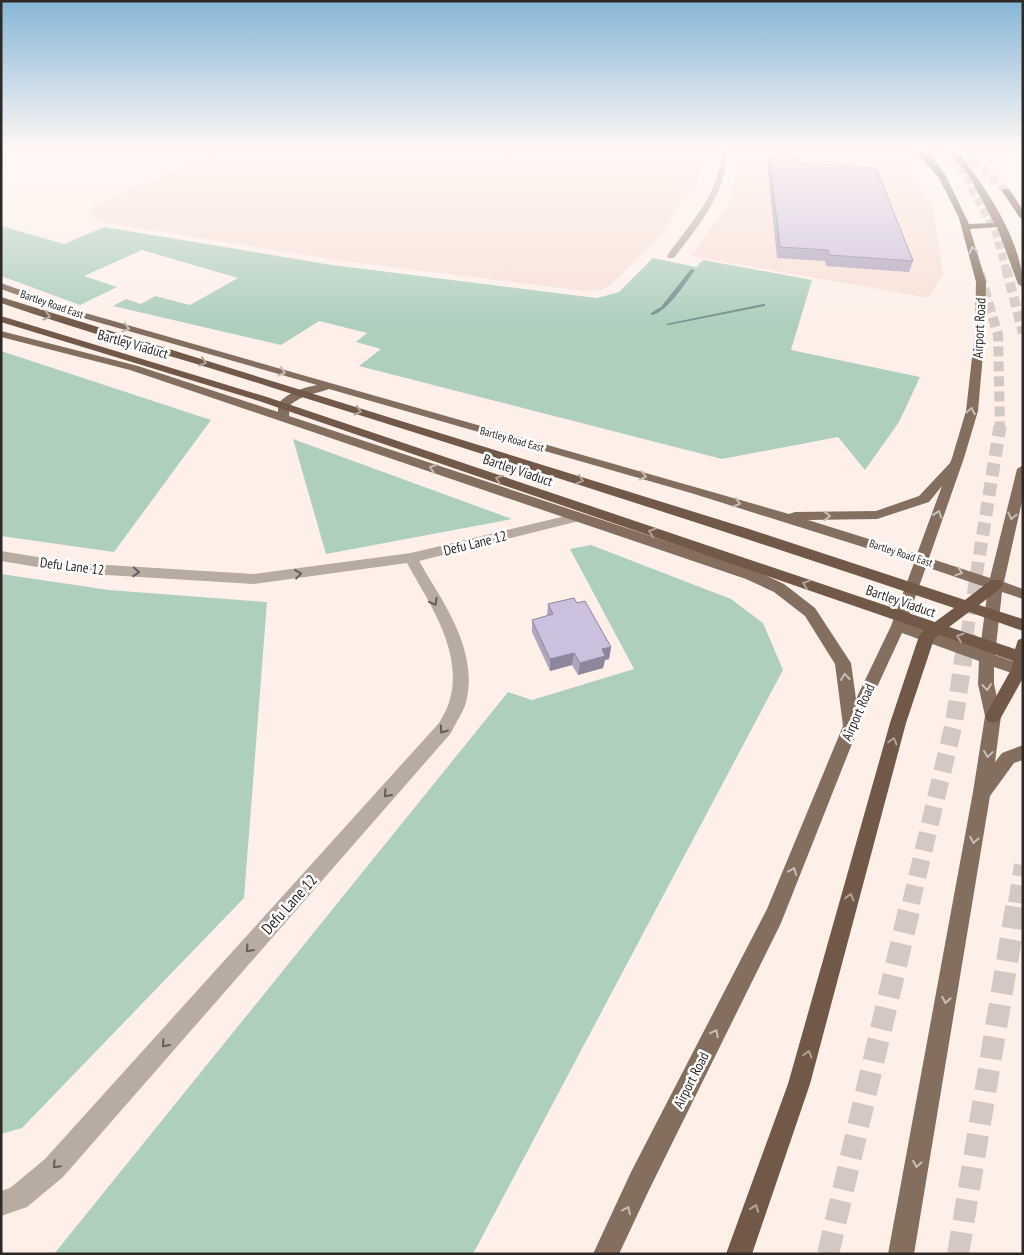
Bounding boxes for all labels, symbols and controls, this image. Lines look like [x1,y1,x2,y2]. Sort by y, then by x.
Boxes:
one-way arrow [968,246,979,255]
street label: Bartley Road East [19,287,85,321]
street label: Airport Road [968,297,990,359]
one-way arrow [43,310,51,320]
one-way arrow [121,322,130,332]
street label: Bartley Viaduct [96,325,171,363]
one-way arrow [198,356,207,366]
one-way arrow [278,367,286,377]
one-way arrow [353,405,362,415]
one-way arrow [965,407,976,416]
street label: Bartley Road East [478,423,546,455]
street label: Bartley Viaduct [481,450,555,490]
one-way arrow [429,464,437,474]
one-way arrow [638,470,647,481]
one-way arrow [495,475,503,485]
one-way arrow [575,475,584,485]
one-way arrow [732,497,740,507]
one-way arrow [932,510,942,519]
one-way arrow [824,511,832,521]
one-way arrow [1007,512,1018,521]
street label: Defu Lane 12 [442,526,508,560]
one-way arrow [649,527,657,537]
street label: Bartley Road East [867,536,935,570]
street label: Defu Lane 12 [39,553,105,579]
one-way arrow [133,566,141,577]
one-way arrow [954,567,963,577]
one-way arrow [295,569,303,580]
one-way arrow [803,580,811,590]
street label: Bartley Viaduct [864,581,938,621]
one-way arrow [428,596,438,605]
one-way arrow [956,632,965,642]
one-way arrow [840,673,851,681]
street label: Airport Road [837,681,879,743]
one-way arrow [981,683,992,691]
one-way arrow [440,724,449,733]
one-way arrow [887,736,898,745]
one-way arrow [983,750,993,758]
one-way arrow [384,789,393,798]
one-way arrow [969,835,979,844]
one-way arrow [787,867,797,875]
street label: Defu Lane 12 [257,870,321,938]
one-way arrow [845,894,855,902]
one-way arrow [246,944,255,953]
one-way arrow [941,996,951,1004]
one-way arrow [709,1029,719,1038]
one-way arrow [162,1038,171,1047]
street label: Airport Road [669,1049,713,1111]
one-way arrow [802,1051,812,1059]
one-way arrow [53,1159,62,1168]
one-way arrow [912,1160,922,1168]
one-way arrow [749,1204,759,1213]
one-way arrow [620,1206,630,1215]

